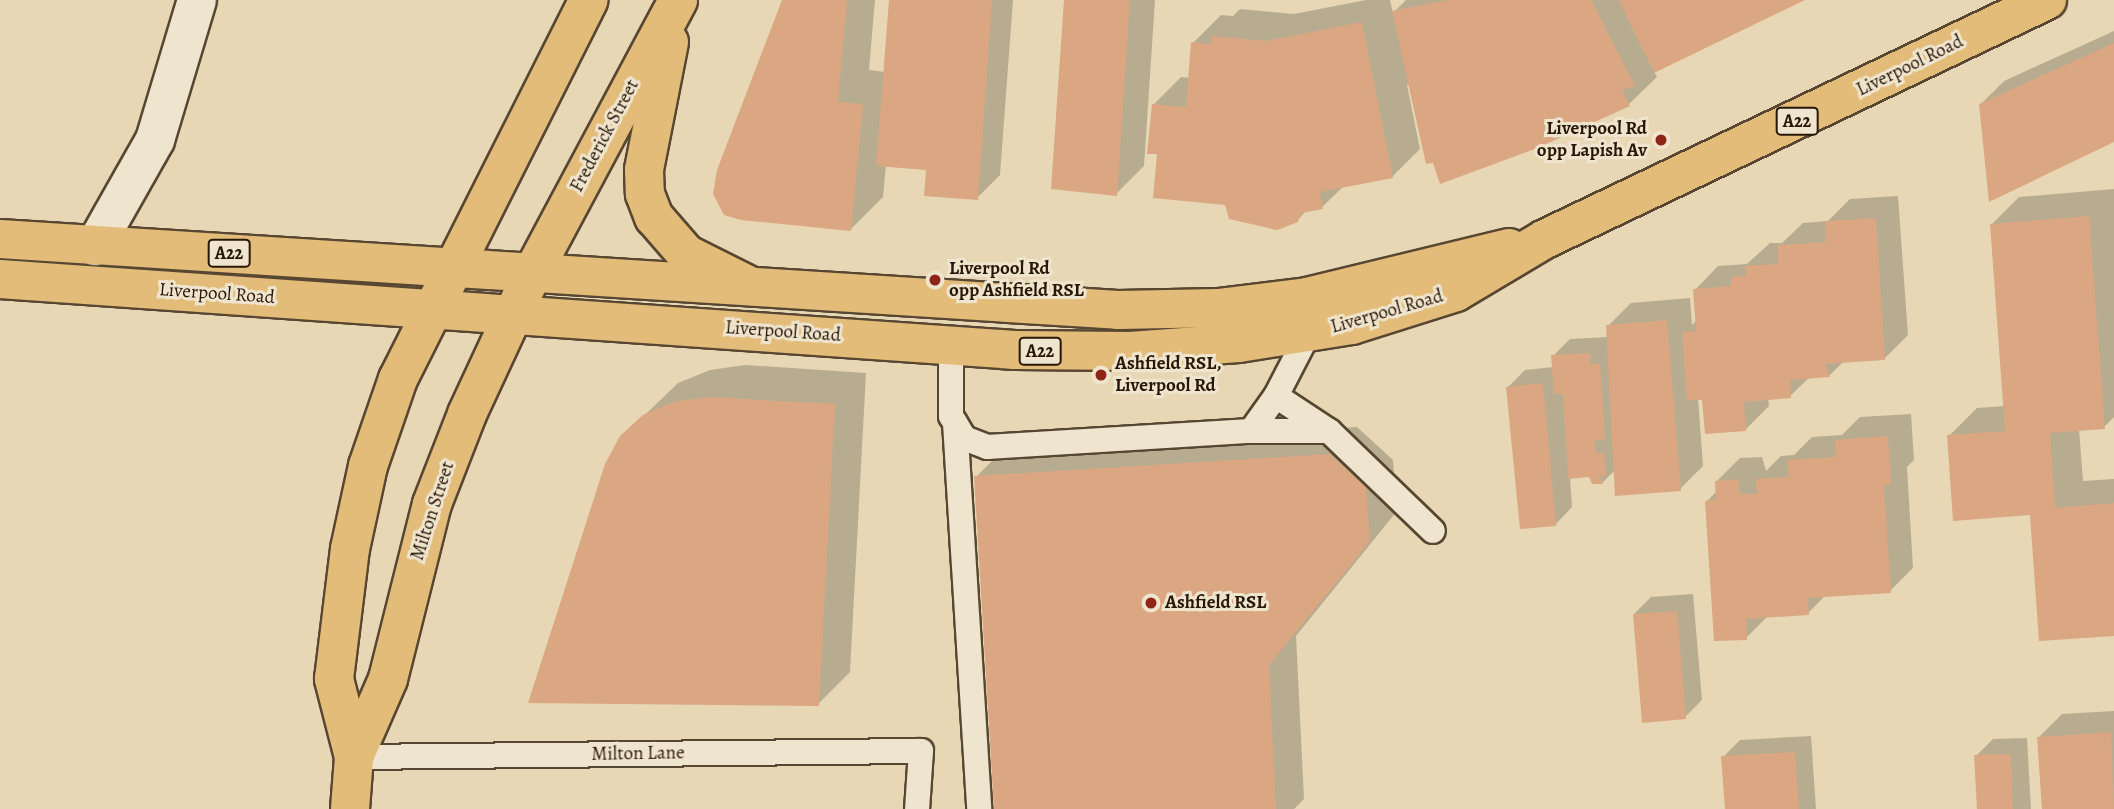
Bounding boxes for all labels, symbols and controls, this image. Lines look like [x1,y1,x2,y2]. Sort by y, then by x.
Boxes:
street label: Liverpool Road [1853,30,1967,102]
street label: Frederick Street [566,76,644,196]
road number: A22 [1774,106,1820,136]
place label: Liverpool Rd opp Lapish Av [1537,118,1647,162]
marker: Liverpool Rd opp Lapish Av [1653,132,1669,148]
road number: A22 [206,239,252,268]
place label: Liverpool Rd opp Ashfield RSL [949,258,1084,302]
marker: Liverpool Rd opp Ashfield RSL [927,272,943,288]
street label: Liverpool Road [158,279,276,309]
street label: Liverpool Road [1328,285,1446,339]
street label: Liverpool Road [724,317,842,347]
road number: A22 [1017,337,1063,366]
place label: Ashfield RSL, Liverpool Rd [1115,353,1222,397]
marker: Ashfield RSL, Liverpool Rd [1093,367,1109,383]
street label: Milton Street [406,459,460,563]
place label: Ashfield RSL [1165,592,1266,614]
marker: Ashfield RSL [1143,595,1159,611]
street label: Milton Lane [591,742,685,766]

